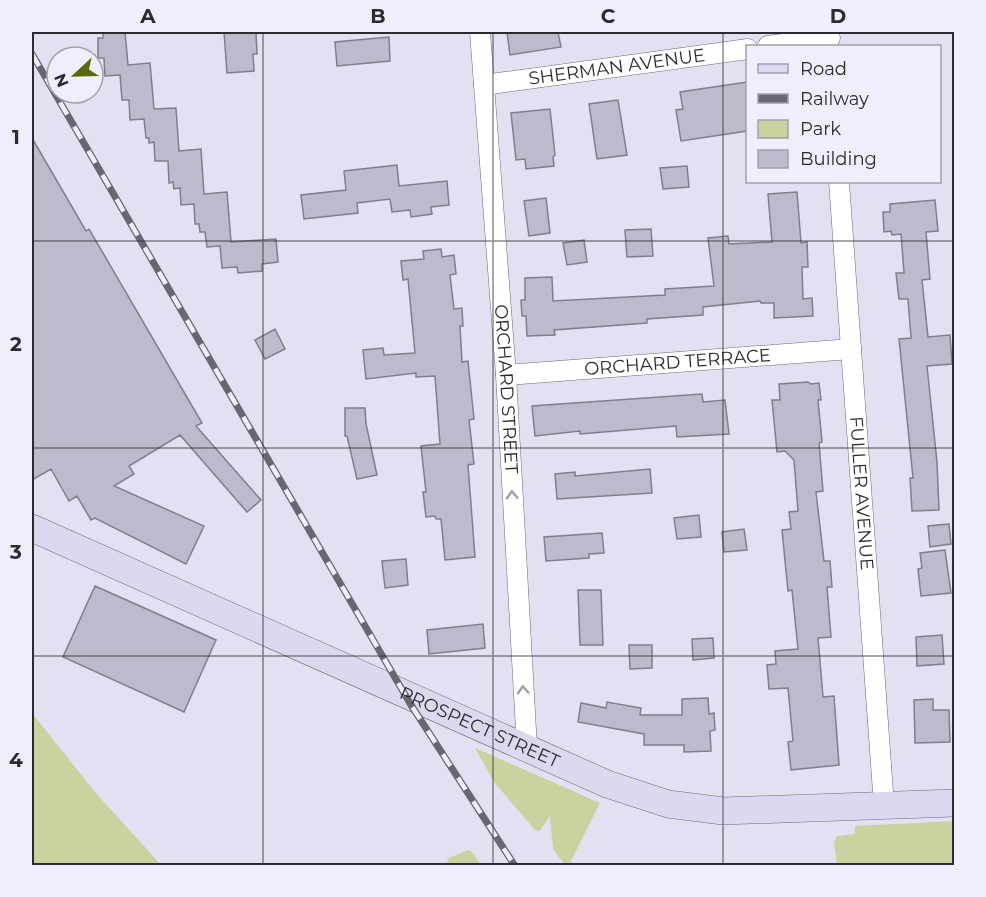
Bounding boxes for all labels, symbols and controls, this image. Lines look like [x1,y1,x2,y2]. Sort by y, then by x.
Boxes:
text: A [139,4,156,28]
text: B [370,4,386,28]
text: C [601,4,616,28]
text: D [830,4,846,28]
street label: SHERMAN AVENUE [527,44,706,90]
north arrow [45,45,105,105]
legend [746,45,941,183]
text: Road [800,58,847,80]
text: N [50,71,73,90]
text: Railway [800,88,869,110]
text: Park [800,118,841,140]
text: 1 [12,125,20,149]
text: Building [800,148,877,170]
street label: ORCHARD STREET [490,304,523,475]
text: 2 [10,332,22,356]
street label: ORCHARD TERRACE [583,344,772,380]
street label: FULLER AVENUE [845,415,878,571]
one-way arrow [506,491,519,500]
text: 3 [9,540,22,564]
street label: PROSPECT STREET [396,682,564,773]
one-way arrow [517,685,530,694]
text: 4 [9,748,23,772]

